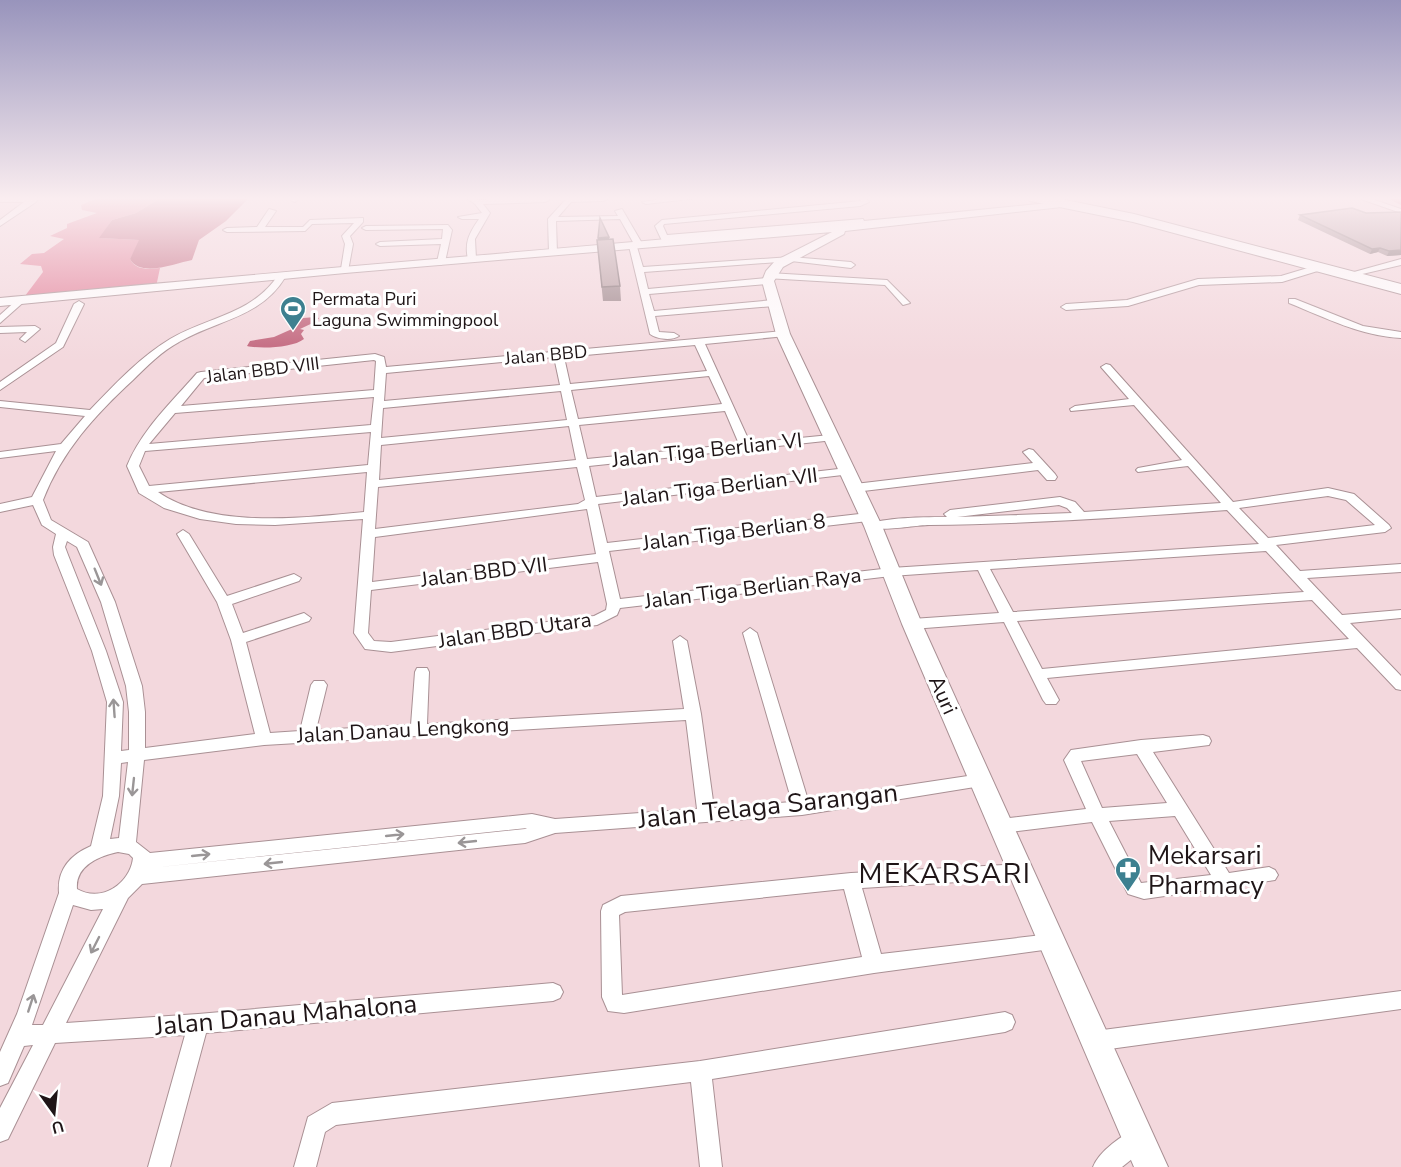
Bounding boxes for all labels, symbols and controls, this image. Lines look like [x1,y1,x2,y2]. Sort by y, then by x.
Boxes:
place label: Permata Puri Laguna Swimmingpool [312,287,499,332]
sports icon: Permata Puri Laguna Swimmingpool [278,294,308,332]
street label: Jalan BBD [503,339,588,371]
street label: Jalan BBD VIII [204,351,321,389]
street label: Jalan Tiga Berlian VI [609,426,804,474]
street label: Jalan Tiga Berlian VII [620,461,819,513]
street label: Jalan Tiga Berlian 8 [640,507,827,557]
street label: Jalan BBD VII [418,550,549,594]
street label: Jalan Tiga Berlian Raya [642,561,863,615]
one-way arrow [93,567,104,586]
street label: Jalan BBD Utara [436,605,593,655]
street label: Auri [922,671,964,719]
one-way arrow [109,699,120,719]
street label: Jalan Danau Lengkong [295,710,510,750]
street label: Jalan Telaga Sarangan [635,775,900,837]
one-way arrow [128,776,139,796]
one-way arrow [384,829,404,840]
one-way arrow [457,837,477,848]
place label: Mekarsari Pharmacy [1148,838,1264,903]
one-way arrow [190,849,210,860]
district label: MEKARSARI [858,855,1032,893]
pharmacy icon: Mekarsari Pharmacy [1113,855,1143,893]
one-way arrow [263,858,283,869]
one-way arrow [89,936,101,953]
street label: Jalan Danau Mahalona [152,986,419,1044]
one-way arrow [26,994,37,1013]
north arrow [24,1083,84,1143]
text: U [49,1114,66,1139]

